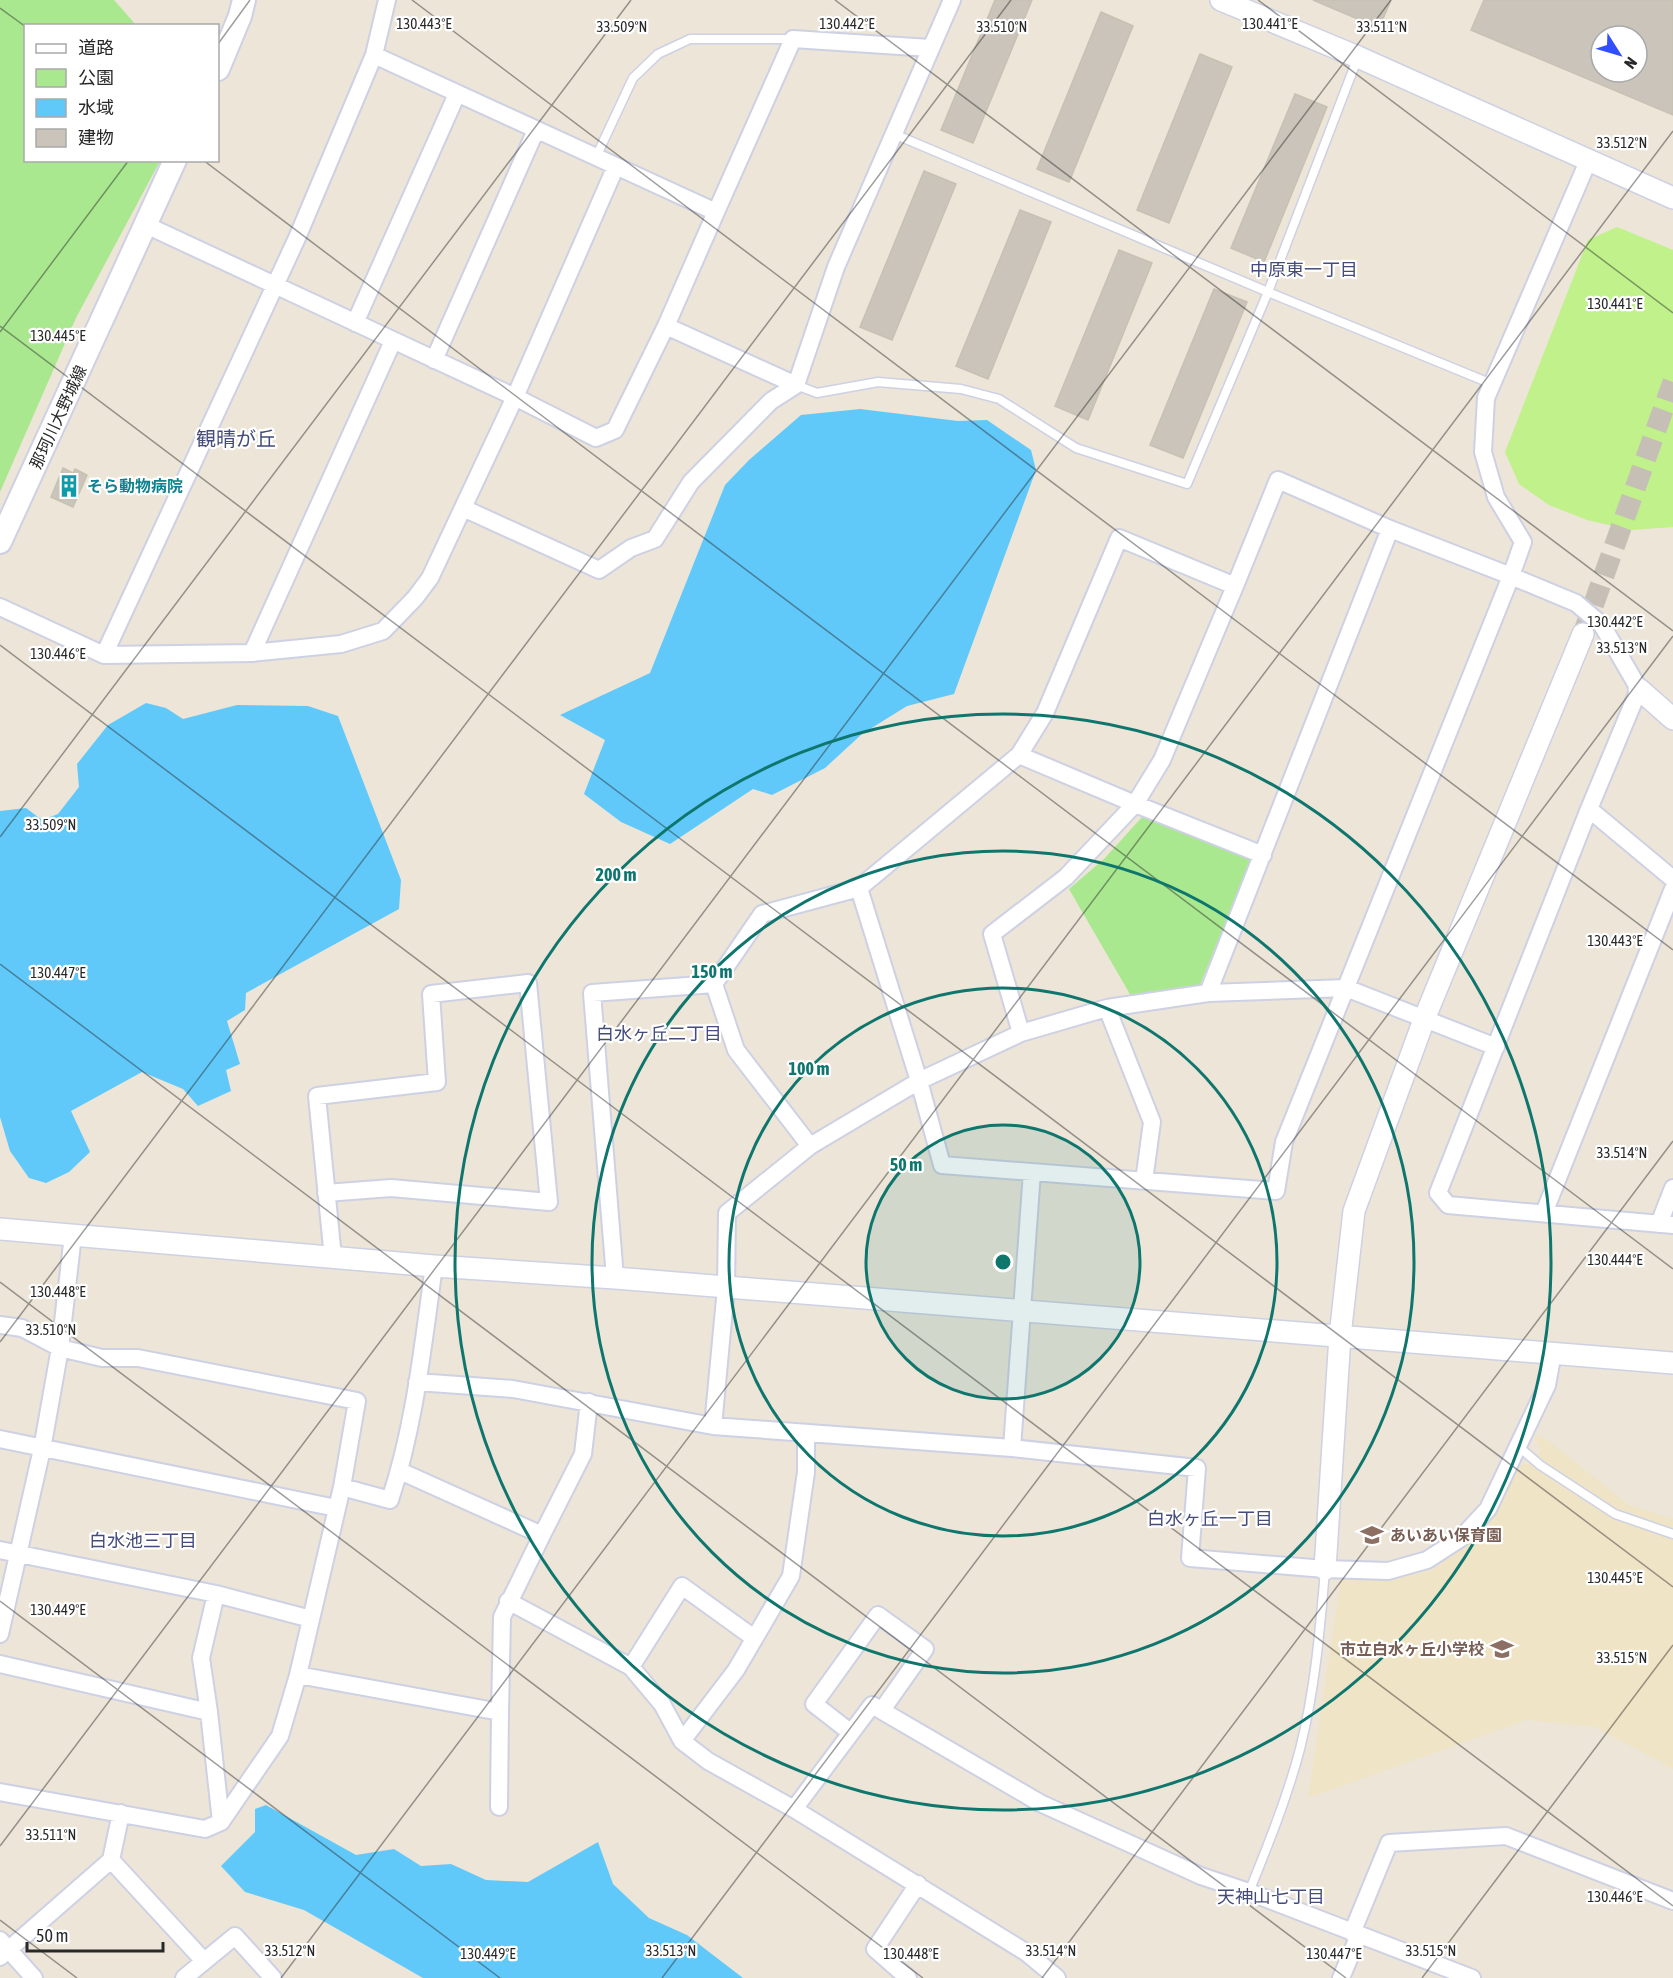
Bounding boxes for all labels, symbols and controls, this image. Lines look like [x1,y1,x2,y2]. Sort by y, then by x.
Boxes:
text: 130.443°E [396,15,452,32]
text: 130.442°E [819,15,875,32]
text: 130.441°E [1242,15,1298,32]
text: 33.509°N [597,18,647,35]
text: 33.510°N [977,18,1027,35]
text: 33.511°N [1357,18,1407,35]
legend [24,24,219,162]
north arrow [1589,24,1649,84]
text: 道路 [78,37,114,58]
text: N [1621,54,1641,72]
text: 公園 [78,67,114,88]
text: 水域 [78,97,114,118]
text: 建物 [78,127,114,148]
text: 33.512°N [1597,134,1647,151]
district label: 中原東一丁目 [1250,259,1358,280]
text: 130.441°E [1587,295,1643,312]
text: 130.445°E [30,327,86,344]
street label: 那珂川大野城線 [26,362,90,472]
district label: 観晴が丘 [196,427,276,450]
building icon: そら動物病院 [56,473,82,499]
place label: そら動物病院 [87,477,183,495]
text: 130.442°E [1587,613,1643,630]
text: 33.513°N [1597,639,1647,656]
text: 130.446°E [30,645,86,662]
text: 33.509°N [26,816,76,833]
text: 200 m [596,864,636,885]
text: 130.443°E [1587,932,1643,949]
text: 150 m [692,961,732,982]
text: 130.447°E [30,964,86,981]
district label: 白水ヶ丘二丁目 [596,1023,722,1044]
text: 100 m [789,1058,829,1079]
text: 33.514°N [1597,1144,1647,1161]
text: 50 m [890,1154,922,1175]
text: 130.444°E [1587,1251,1643,1268]
centre of rings [993,1252,1013,1272]
text: 130.448°E [30,1283,86,1300]
text: 33.510°N [26,1321,76,1338]
district label: 白水ヶ丘一丁目 [1147,1508,1273,1529]
school or university icon: あいあい保育園 [1359,1522,1385,1548]
place label: あいあい保育園 [1390,1526,1502,1544]
district label: 白水池三丁目 [89,1530,197,1551]
text: 130.445°E [1587,1569,1643,1586]
text: 130.449°E [30,1601,86,1618]
school or university icon: 市立白水ヶ丘小学校 [1489,1636,1515,1662]
place label: 市立白水ヶ丘小学校 [1340,1640,1484,1658]
text: 33.515°N [1597,1649,1647,1666]
text: 33.511°N [26,1826,76,1843]
district label: 天神山七丁目 [1217,1886,1325,1907]
text: 130.446°E [1587,1888,1643,1905]
scale bar [27,1915,164,1953]
text: 50 m [36,1925,68,1946]
text: 33.512°N [265,1942,315,1959]
text: 33.513°N [646,1942,696,1959]
text: 33.514°N [1026,1942,1076,1959]
text: 33.515°N [1406,1942,1456,1959]
text: 130.449°E [460,1945,516,1962]
text: 130.448°E [883,1945,939,1962]
text: 130.447°E [1306,1945,1362,1962]

